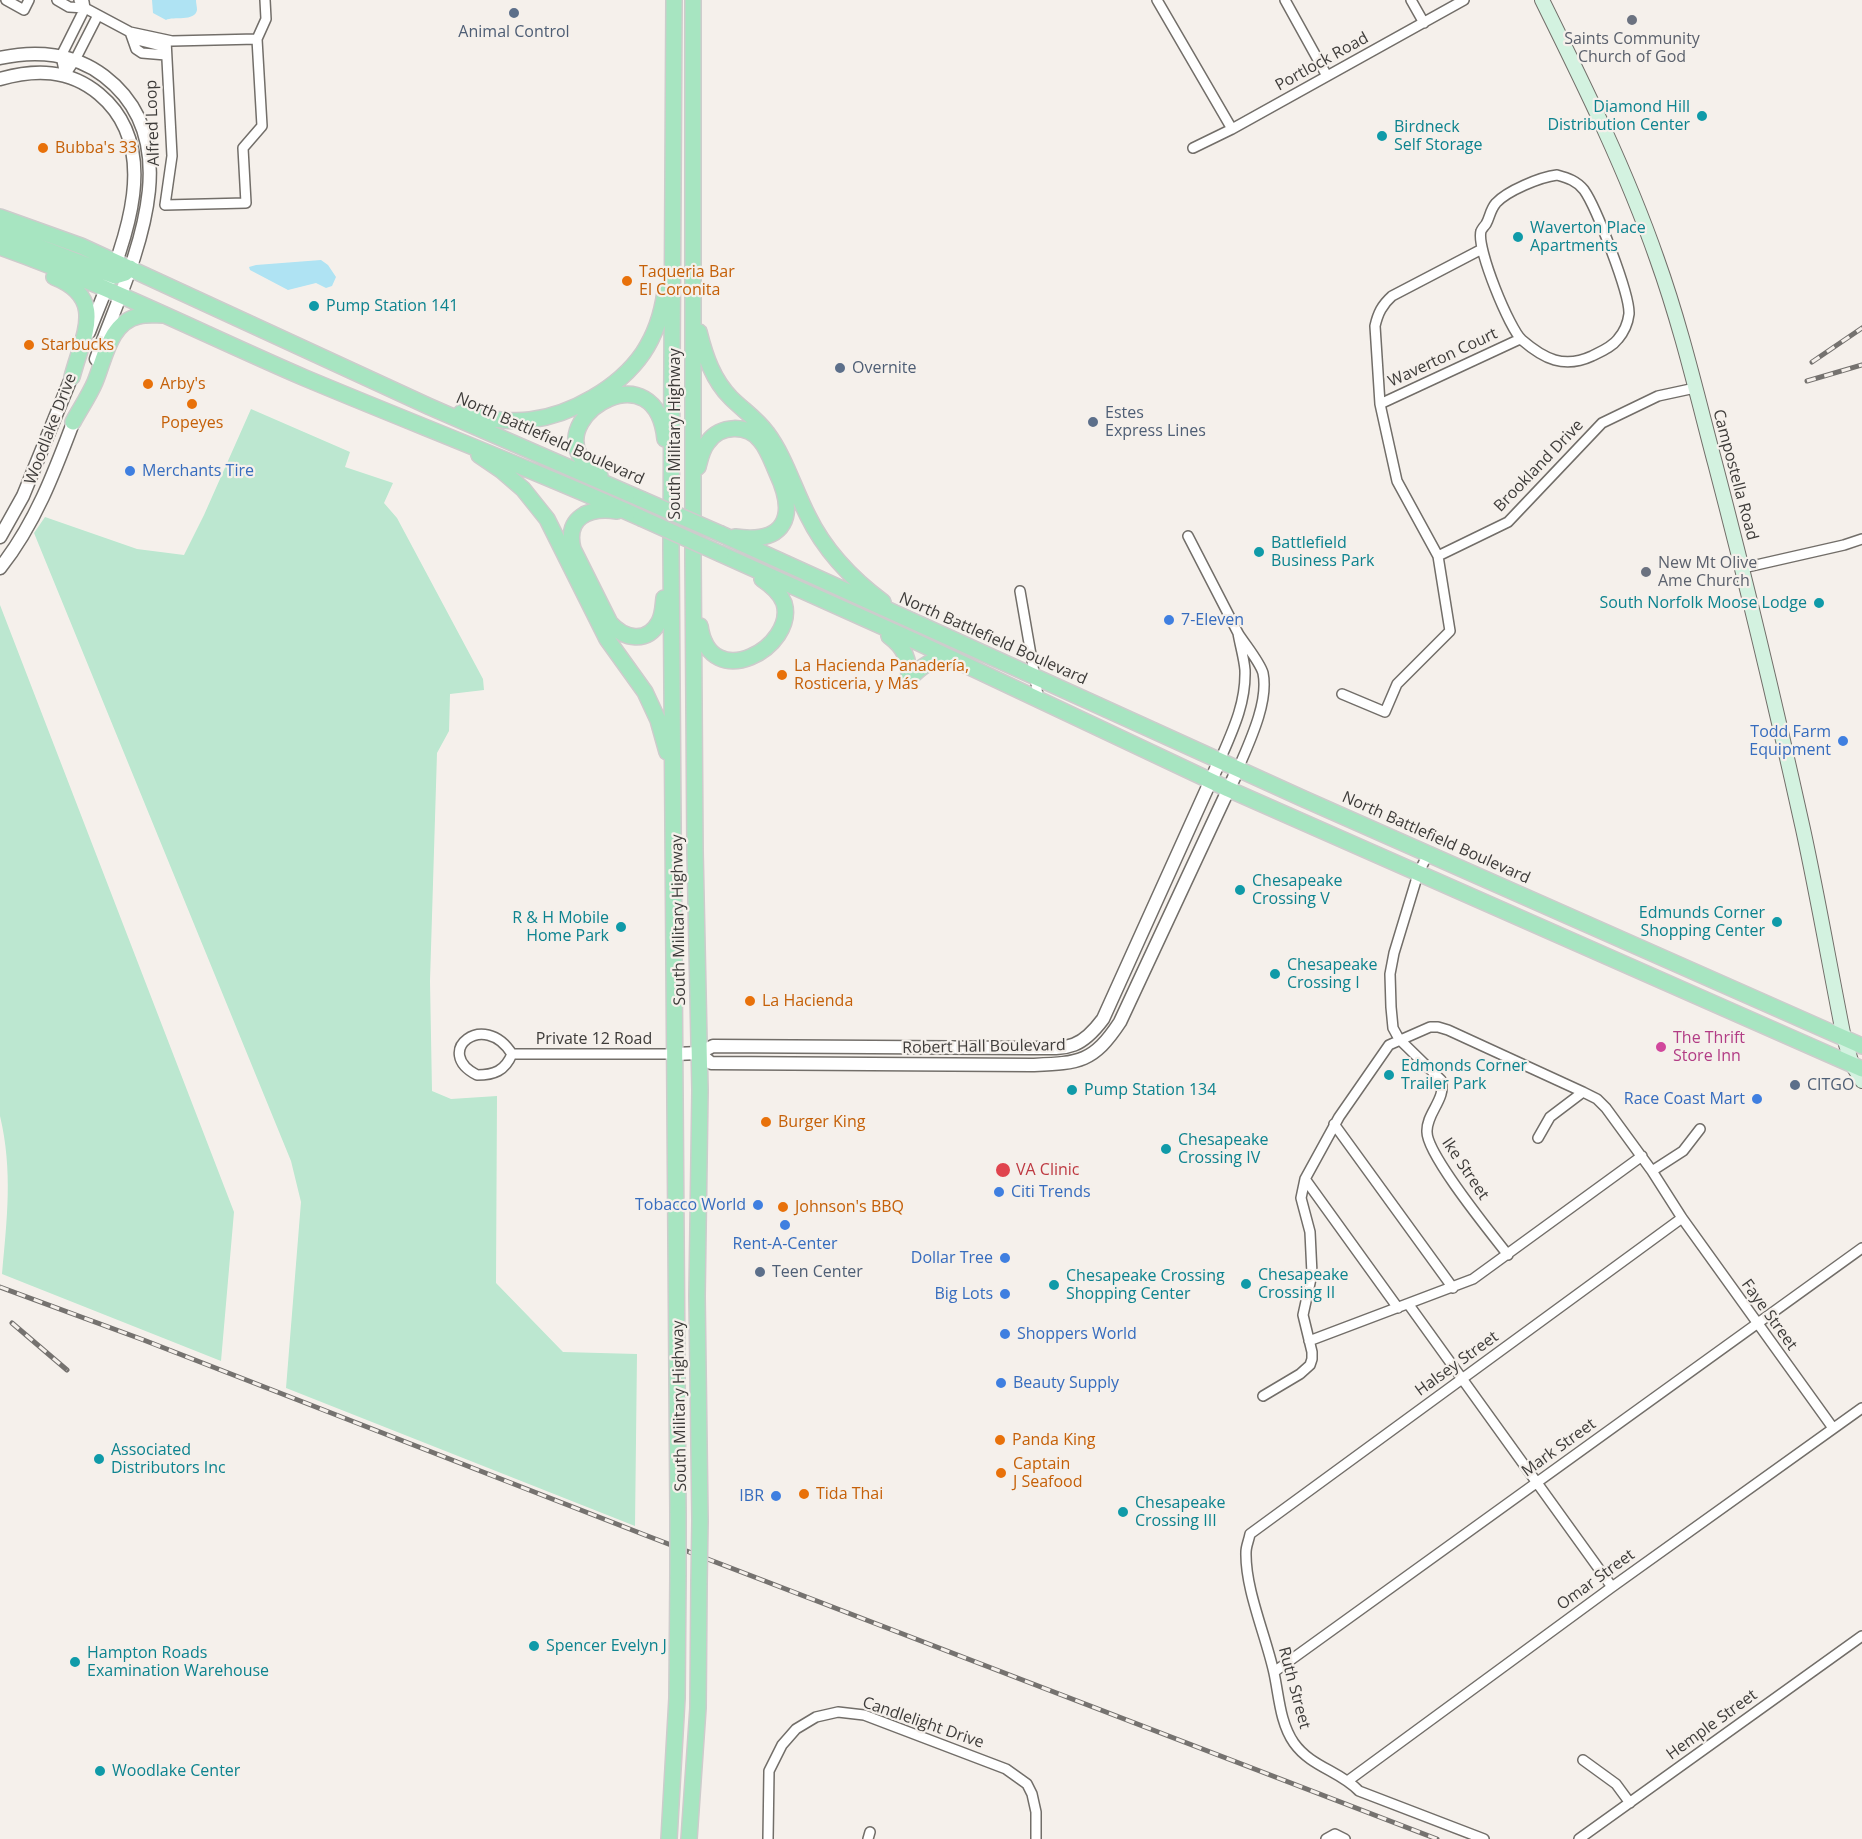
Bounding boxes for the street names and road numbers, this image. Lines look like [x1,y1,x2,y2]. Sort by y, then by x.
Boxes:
street label: Portlock Road [1272,28,1372,96]
street label: Alfred Loop [142,79,164,167]
street label: Waverton Court [1385,324,1501,392]
street label: South Military Highway [665,348,685,520]
street label: Woodlake Drive [21,371,81,487]
street label: North Battlefield Boulevard [453,389,647,489]
street label: Campostella Road [1708,407,1762,543]
street label: Brookland Drive [1490,416,1588,516]
street label: North Battlefield Boulevard [896,589,1090,689]
street label: North Battlefield Boulevard [1339,788,1533,888]
street label: South Military Highway [668,834,690,1006]
street label: Private 12 Road [536,1029,652,1049]
street label: Robert Hall Boulevard [902,1036,1066,1058]
street label: Ike Street [1437,1134,1493,1204]
street label: Faye Street [1737,1276,1801,1354]
street label: South Military Highway [669,1320,691,1492]
street label: Halsey Street [1412,1327,1502,1401]
street label: Mark Street [1518,1415,1600,1481]
street label: Omar Street [1553,1545,1639,1615]
street label: Ruth Street [1274,1645,1314,1731]
street label: Hemple Street [1663,1686,1761,1764]
street label: Candlelight Drive [860,1693,986,1753]

